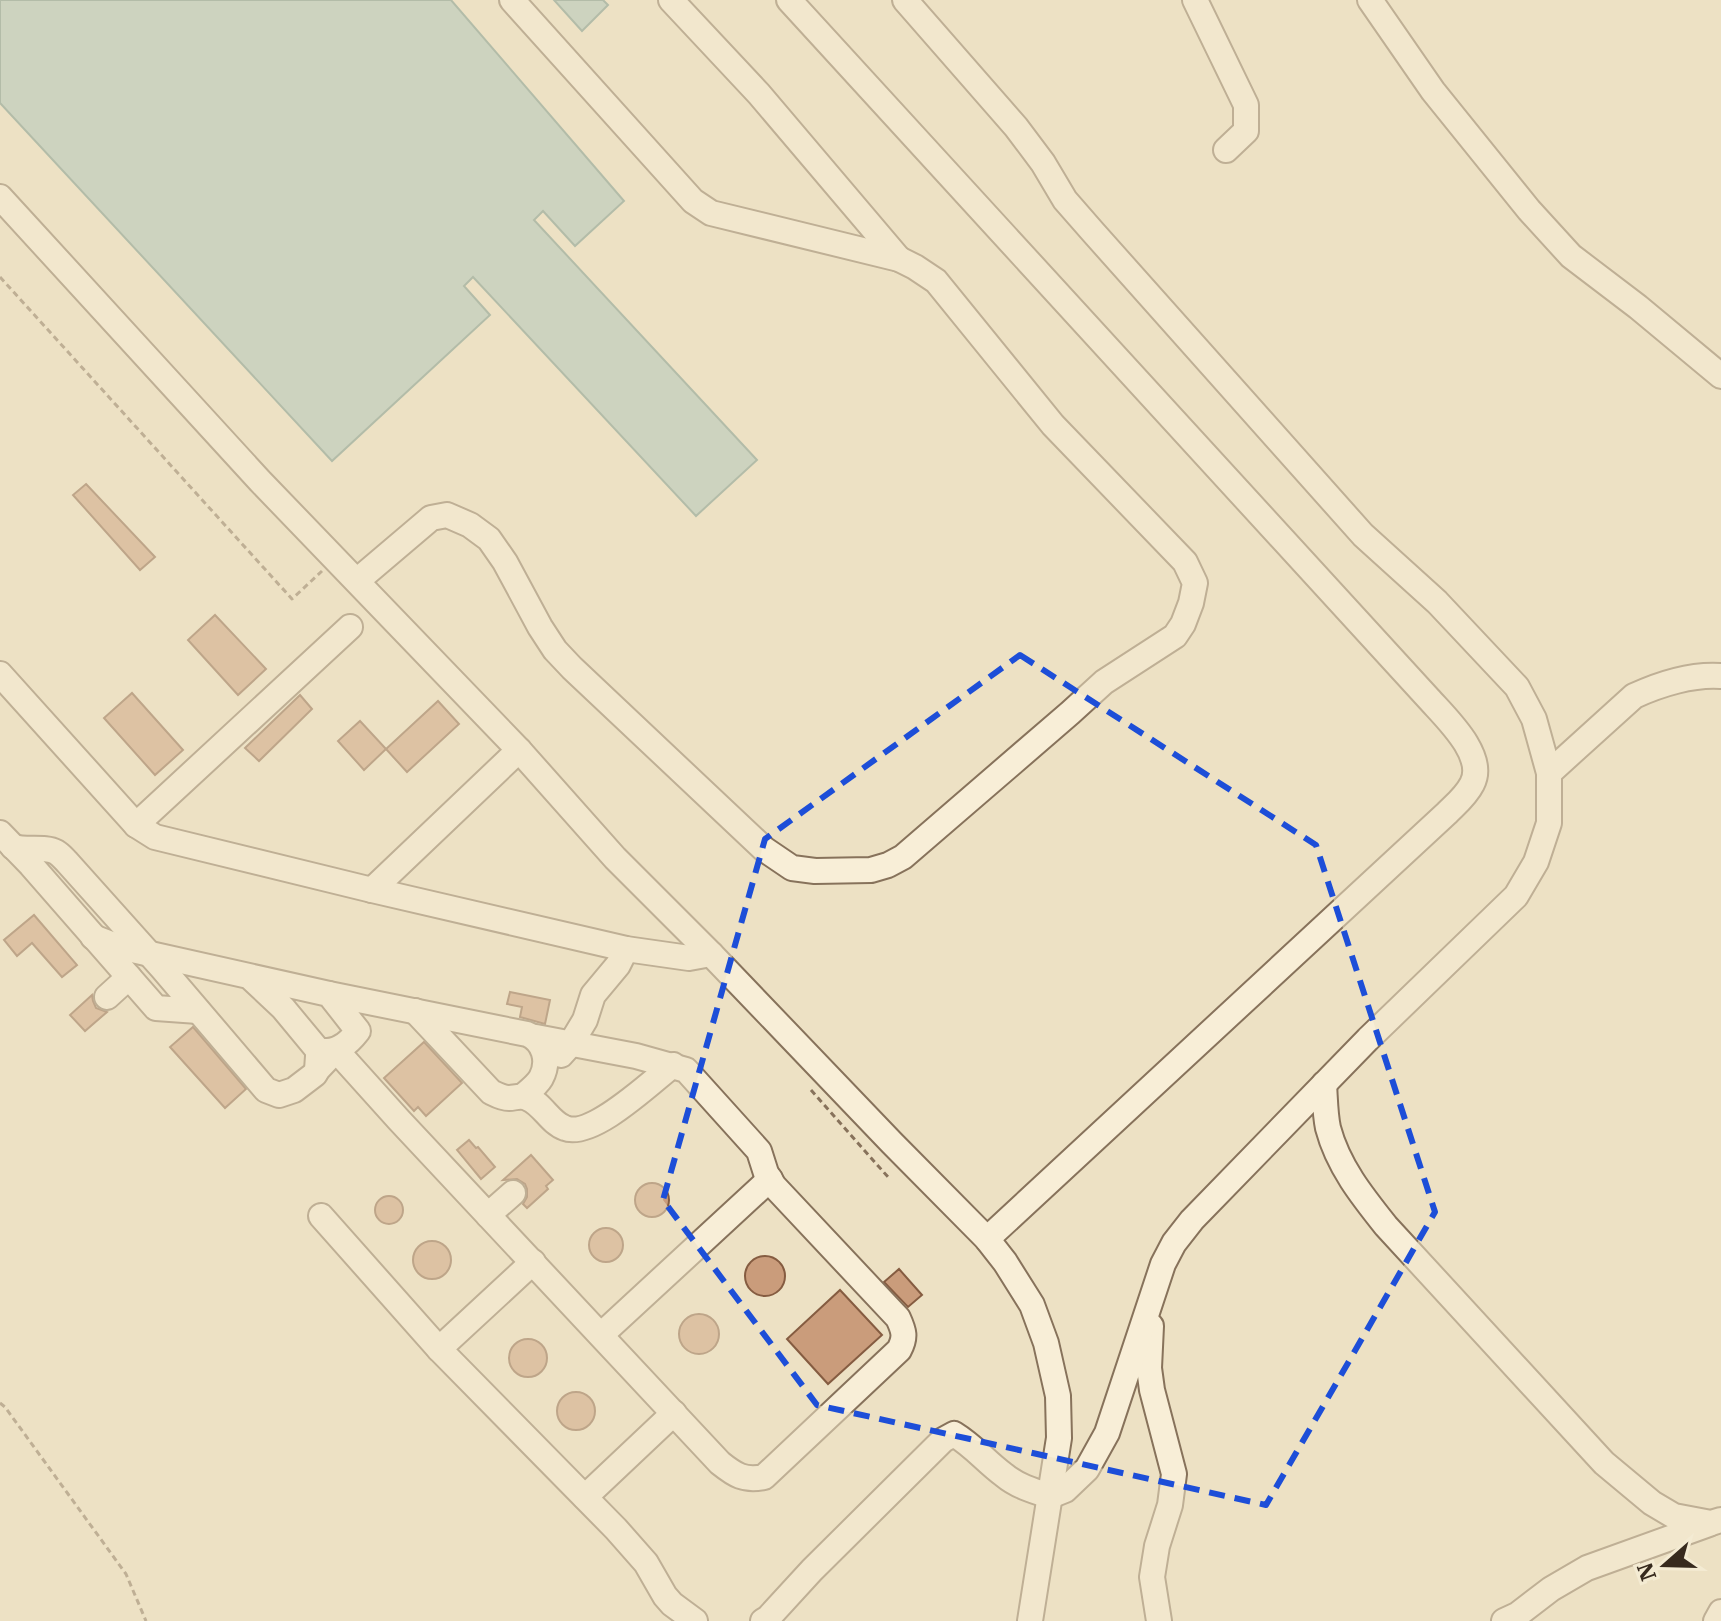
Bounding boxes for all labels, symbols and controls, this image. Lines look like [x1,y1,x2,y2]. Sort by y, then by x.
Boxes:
north arrow [1625,1525,1705,1605]
text: N [1629,1559,1662,1585]

